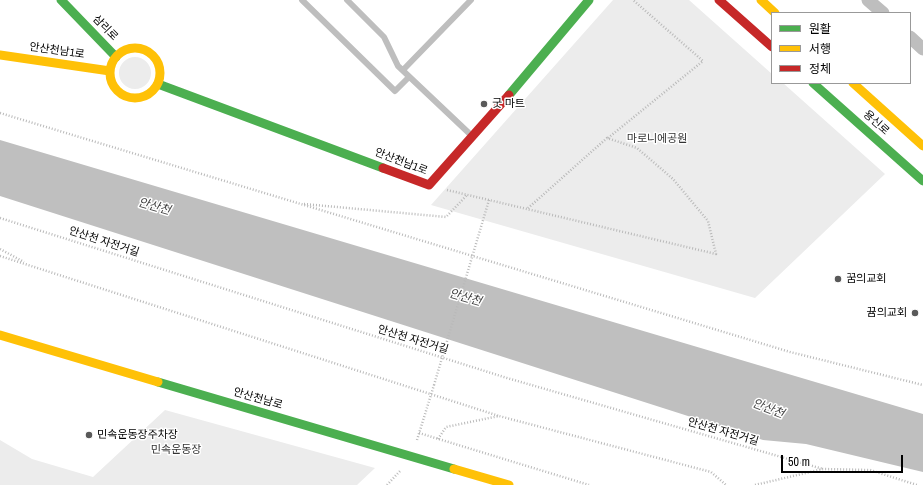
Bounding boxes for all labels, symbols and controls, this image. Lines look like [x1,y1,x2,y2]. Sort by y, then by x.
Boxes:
street label: 삼리로 [90,12,120,44]
legend [771,12,911,84]
text: 원활 [809,21,831,37]
street label: 안산천남1로 [29,41,85,61]
text: 서행 [809,41,831,57]
text: 정체 [809,61,831,77]
place label: 굿 마트 [492,97,525,111]
marker: 굿 마트 [479,99,489,109]
street label: 용신로 [860,108,892,138]
park label: 마로니에공원 [627,132,687,146]
street label: 안산천남1로 [373,146,429,178]
water label: 안산천 [136,196,172,218]
street label: 안산천 자전거길 [67,224,141,260]
place label: 꿈의교회 [846,272,886,286]
marker: 꿈의교회 [833,274,843,284]
water label: 안산천 [447,287,483,309]
place label: 뀸의교회 [867,306,907,320]
marker: 뀸의교회 [910,308,920,318]
street label: 안산천 자전거길 [376,323,450,357]
street label: 안산천남로 [232,386,284,412]
water label: 안산천 [750,396,786,422]
street label: 안산천 자전거길 [686,416,760,448]
place label: 민속운동장주차장 [97,428,178,442]
marker: 민속운동장주차장 [84,430,94,440]
park label: 민속운동장 [151,443,201,457]
scale bar [783,447,905,473]
text: 50 m [788,454,810,470]

